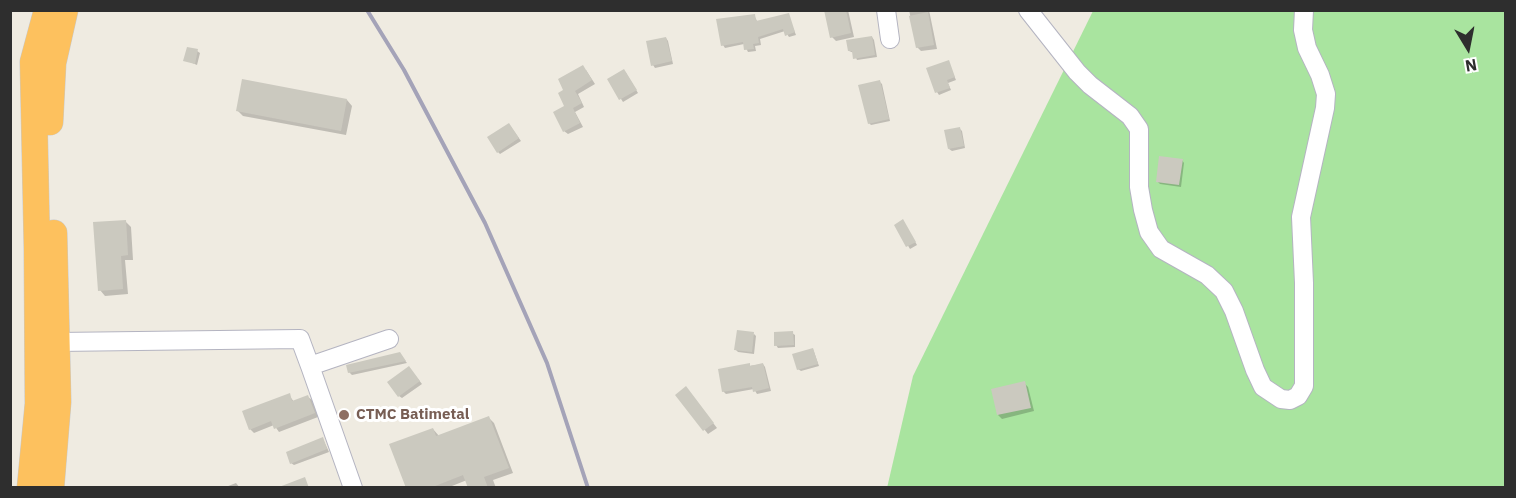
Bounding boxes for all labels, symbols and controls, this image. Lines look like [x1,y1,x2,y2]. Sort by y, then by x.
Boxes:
north arrow [1438,18,1498,78]
text: N [1464,55,1479,77]
place label: CTMC Batimetal [356,406,469,424]
marker: CTMC Batimetal [337,408,351,422]

